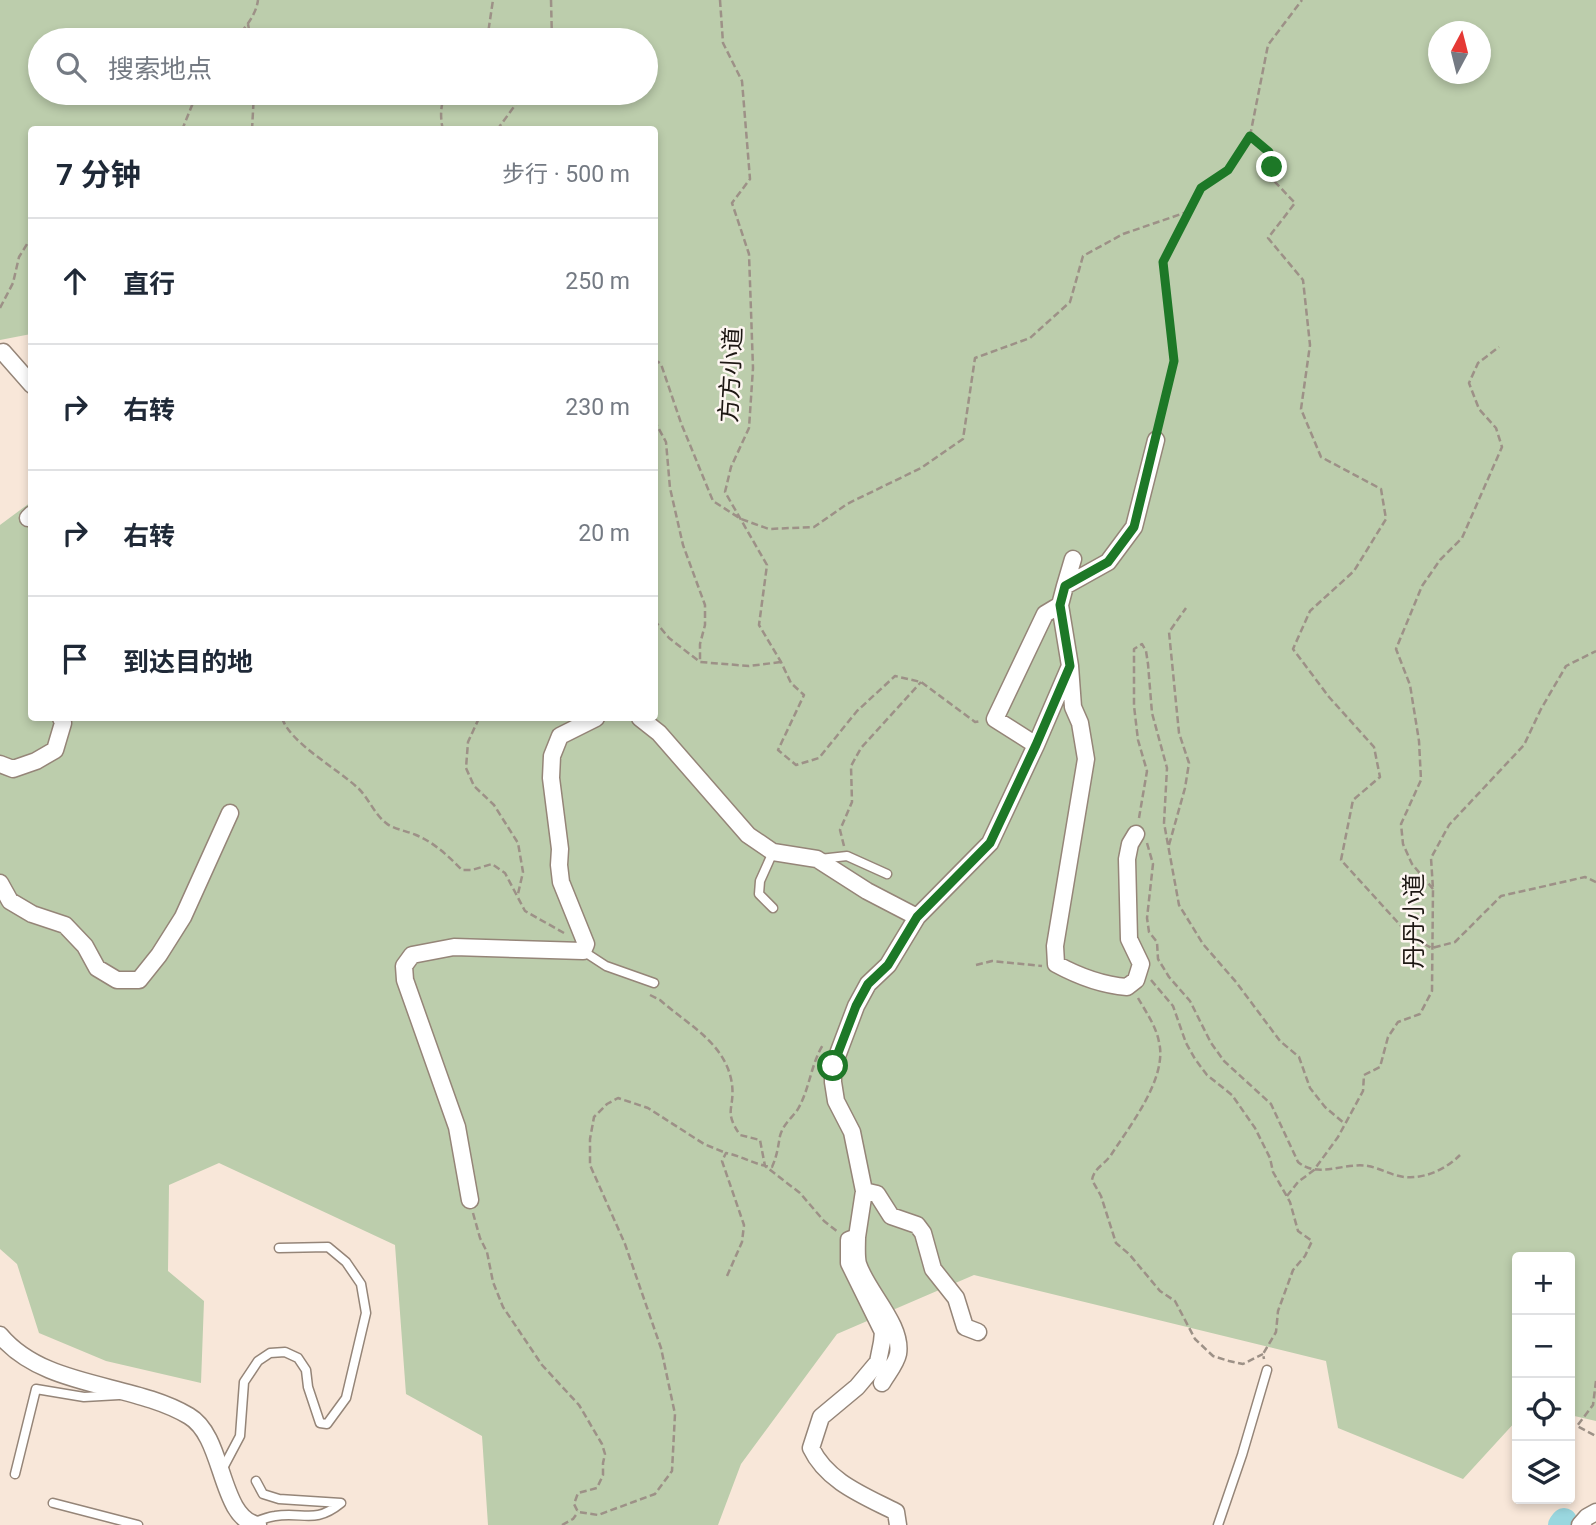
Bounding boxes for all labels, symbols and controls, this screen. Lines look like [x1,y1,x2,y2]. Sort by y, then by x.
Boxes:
north arrow [1428,21,1491,84]
search box [28,28,658,105]
icon: search [52,48,90,86]
text: 搜索地点 [108,54,212,84]
route end [1256,151,1287,182]
text: 7 分钟 [56,157,141,192]
text: 步行 · 500 m [502,161,630,188]
icon: ahead [56,262,94,300]
text: 250 m [565,268,630,295]
text: 直行 [123,269,175,299]
street label: 方方小道 [715,326,747,424]
icon: right [56,388,94,426]
text: 230 m [565,394,630,421]
text: 右转 [123,395,175,425]
icon: right [56,514,94,552]
text: 20 m [578,520,630,547]
text: 右转 [123,521,175,551]
icon: arrive [56,640,94,678]
text: 到达目的地 [123,647,253,677]
street label: 丹丹小道 [1400,873,1428,969]
route start [817,1050,848,1081]
map controls [1512,1252,1575,1504]
button: + [1512,1252,1575,1315]
button: − [1512,1315,1575,1378]
button: locate [1512,1378,1575,1441]
button: layers [1512,1441,1575,1504]

